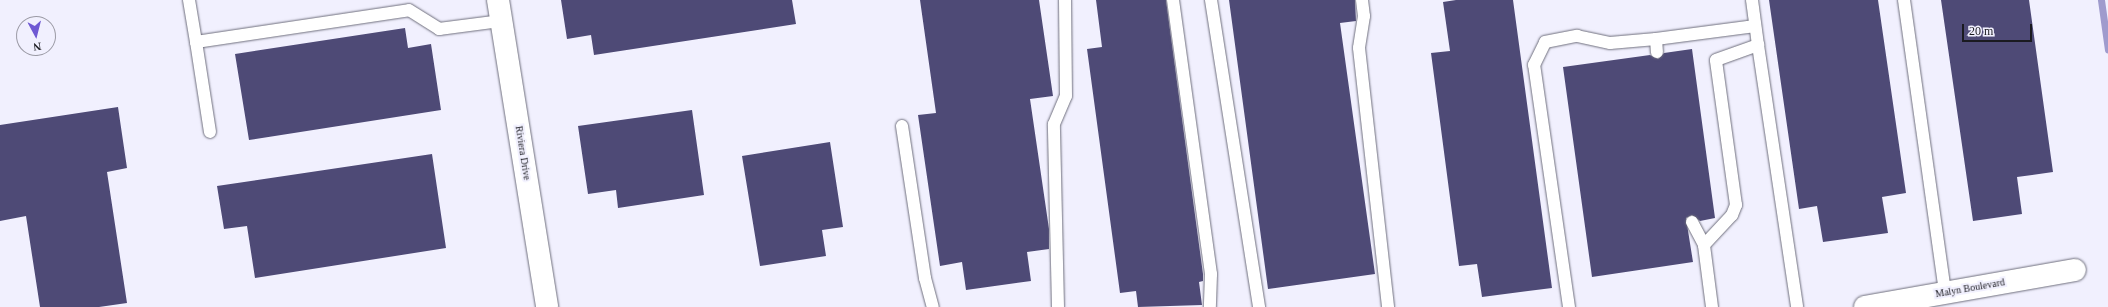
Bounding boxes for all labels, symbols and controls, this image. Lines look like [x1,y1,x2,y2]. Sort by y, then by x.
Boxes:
north arrow [16,16,56,56]
scale bar [1964,16,2034,42]
text: 20 m [1969,24,1993,38]
text: N [33,40,42,53]
street label: Riviera Drive [513,125,533,181]
street label: Malyn Boulevard [1934,276,2006,300]

